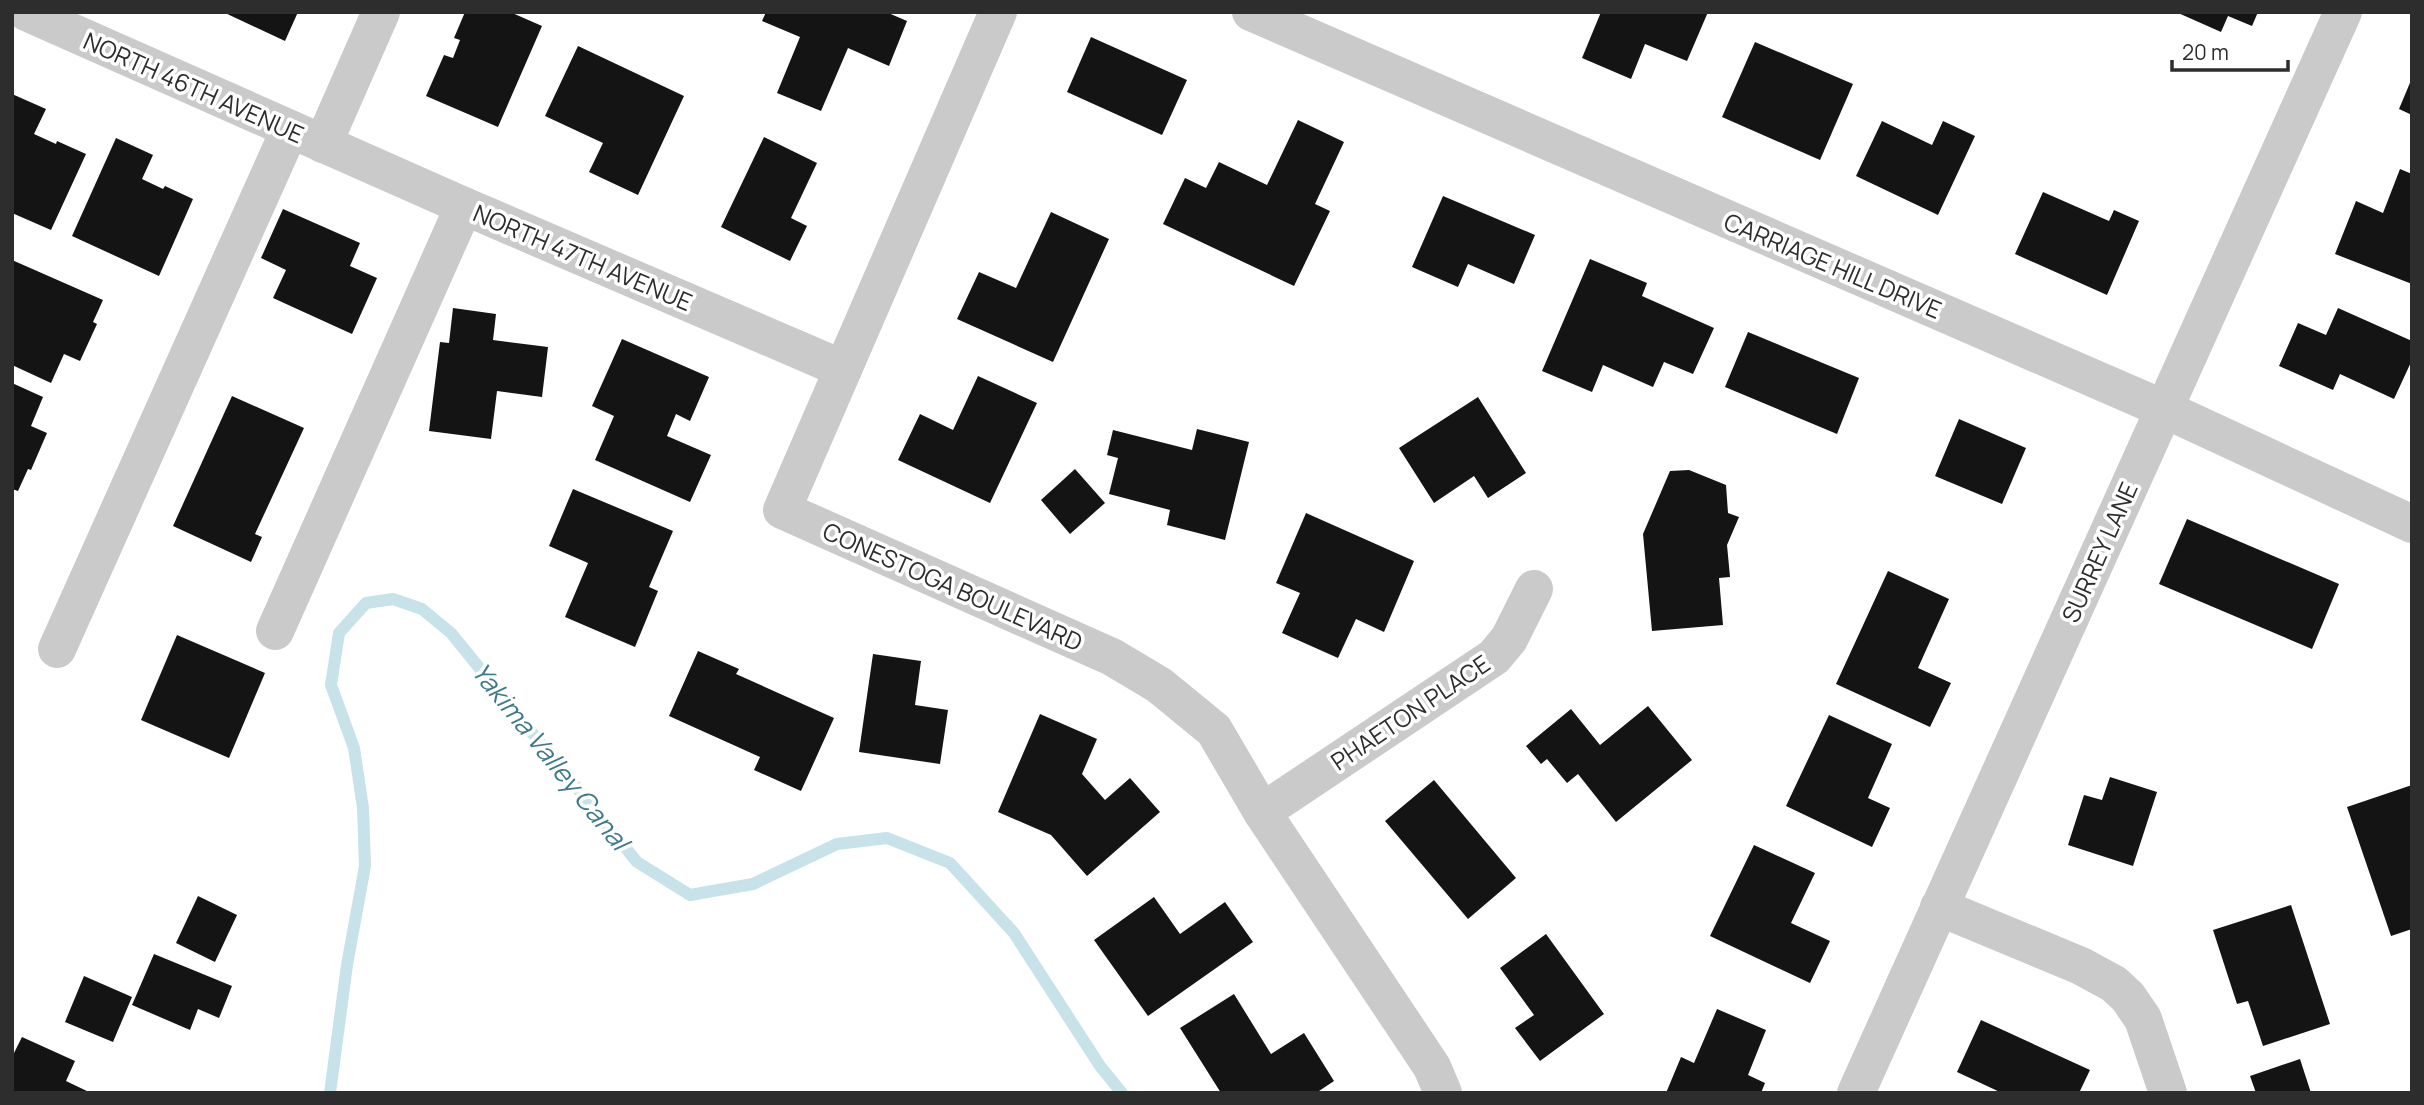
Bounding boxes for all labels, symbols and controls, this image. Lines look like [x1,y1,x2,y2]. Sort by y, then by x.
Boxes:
street label: NORTH 46TH AVENUE [79,24,309,150]
scale bar [2172,28,2288,72]
text: 20 m [2182,38,2229,66]
street label: NORTH 47TH AVENUE [468,196,698,318]
street label: CARRIAGE HILL DRIVE [1719,204,1947,326]
street label: SURREY LANE [2053,477,2145,627]
street label: CONESTOGA BOULEVARD [818,514,1088,658]
street label: PHAETON PLACE [1324,647,1496,777]
water label: Yakima Valley Canal [464,655,640,860]

